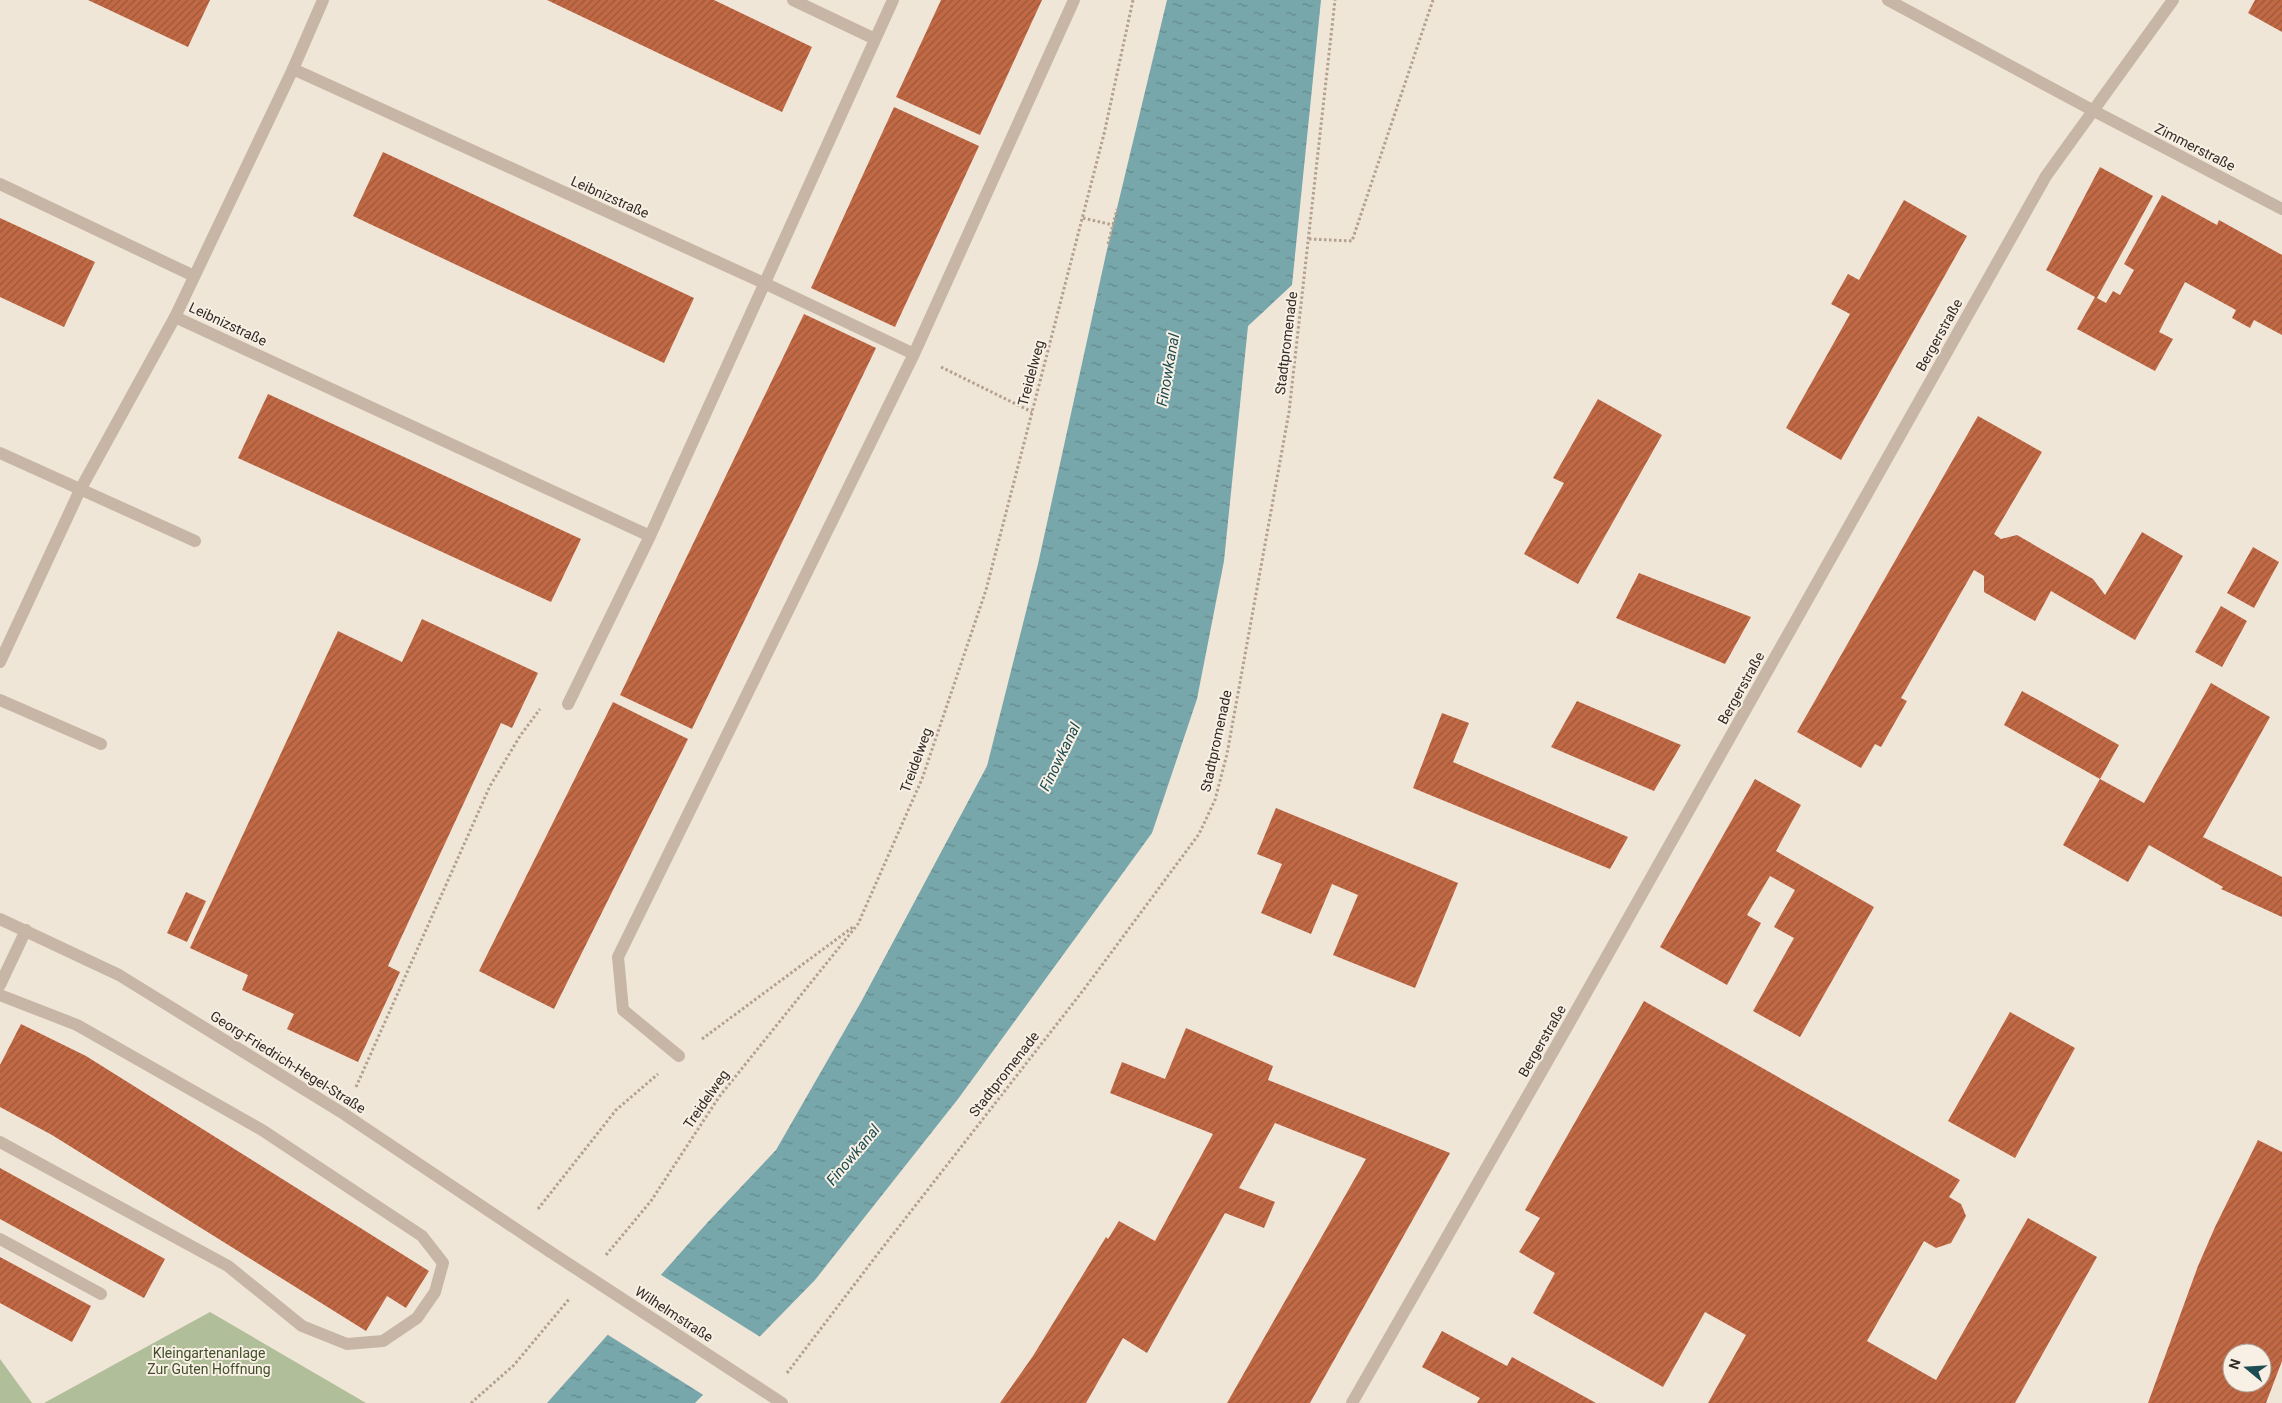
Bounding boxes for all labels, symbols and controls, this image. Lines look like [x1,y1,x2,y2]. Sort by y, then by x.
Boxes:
street label: Zimmerstraße [2152,120,2238,174]
street label: Leibnizstraße [568,173,652,221]
street label: Stadtpromenade [1272,291,1300,395]
street label: Bergerstraße [1913,296,1965,374]
street label: Leibnizstraße [187,299,269,349]
water label: Finowkanal [1153,332,1183,408]
street label: Treidelweg [1014,338,1048,408]
street label: Bergerstraße [1715,649,1767,727]
street label: Stadtpromenade [1197,689,1235,793]
water label: Finowkanal [1036,720,1084,794]
street label: Treidelweg [897,725,935,795]
street label: Bergerstraße [1515,1002,1569,1080]
street label: Georg-Friedrich-Hegel-Straße [207,1008,369,1116]
street label: Stadtpromenade [966,1028,1042,1120]
street label: Treidelweg [680,1067,732,1131]
water label: Finowkanal [822,1121,884,1189]
street label: Wilhelmstraße [632,1283,716,1345]
north arrow [2222,1343,2272,1393]
park label: Kleingartenanlage Zur Guten Hoffnung [147,1345,271,1377]
text: N [2225,1357,2244,1371]

